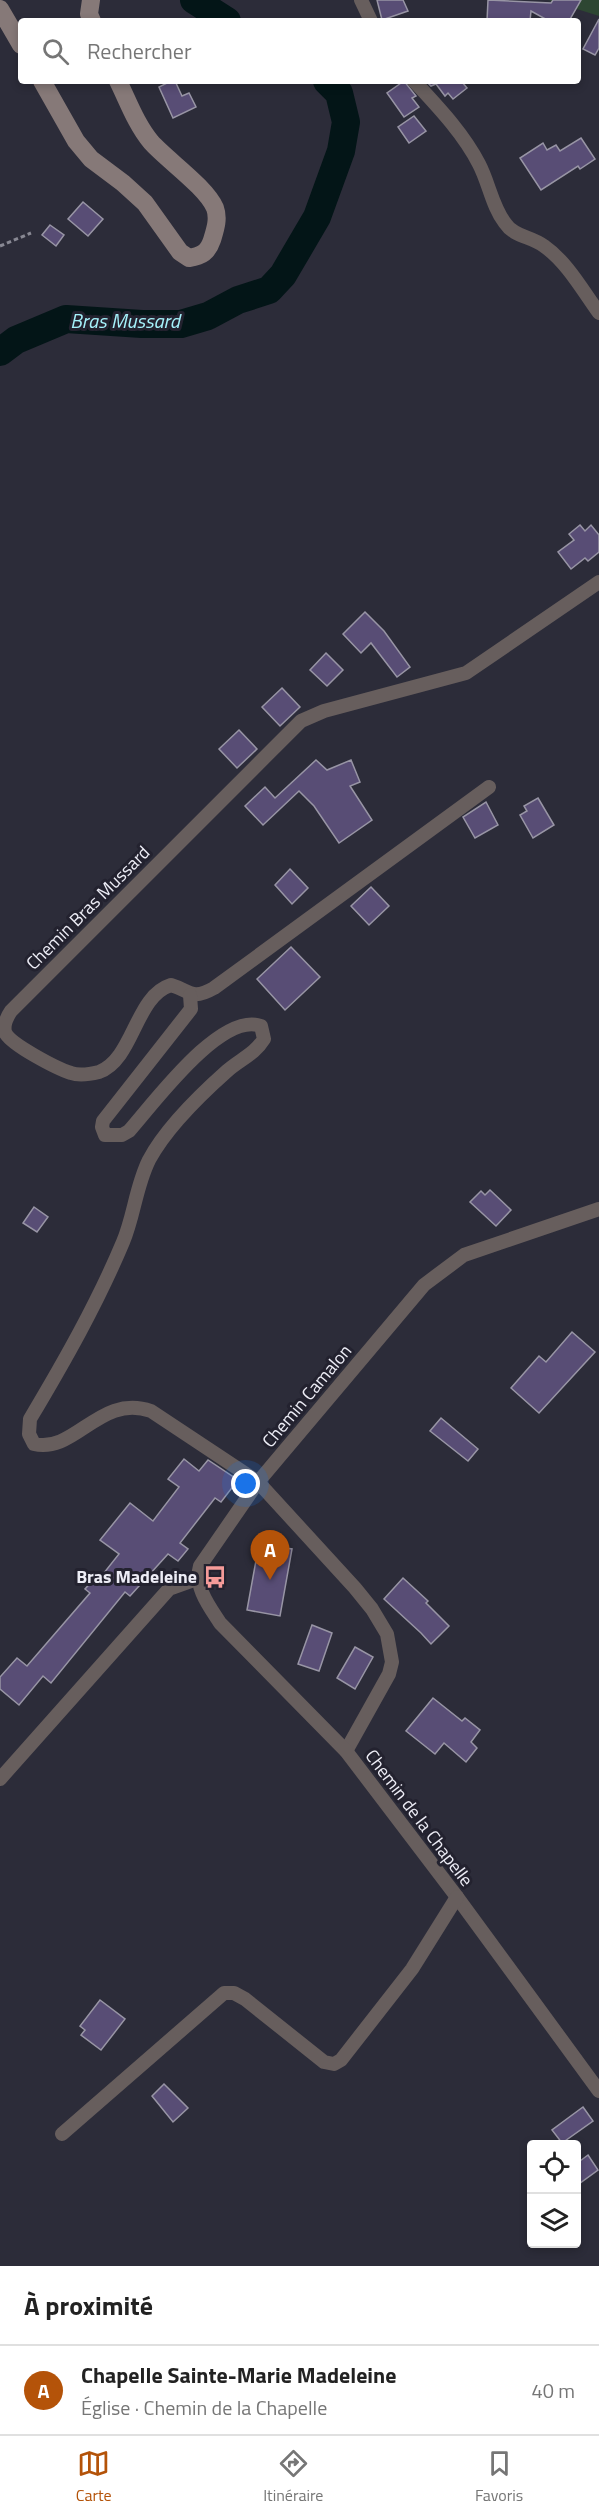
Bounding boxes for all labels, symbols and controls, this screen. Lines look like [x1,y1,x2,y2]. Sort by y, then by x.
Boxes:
search box [18,18,581,84]
text: Rechercher [87,34,192,68]
icon: search [39,35,72,68]
water label: Bras Mussard [70,305,182,336]
street label: Chemin Bras Mussard [19,839,156,976]
street label: Chemin Camalon [255,1338,358,1453]
your location [231,1469,260,1498]
pin: A [250,1530,290,1580]
place label: Bras Madeleine [76,1563,197,1590]
bus stop icon: Bras Madeleine [202,1564,228,1590]
street label: Chemin de la Chapelle [359,1744,480,1892]
map controls [527,2140,581,2248]
button: locate [527,2140,581,2194]
button: layers [527,2194,581,2248]
text: À proximité [24,2286,153,2325]
text: Chapelle Sainte-Marie Madeleine [81,2358,396,2392]
text: A [37,2375,50,2406]
text: 40 m [531,2375,575,2406]
text: Église · Chemin de la Chapelle [81,2392,327,2423]
tab: Carte [76,2447,112,2507]
tab: Itinéraire [263,2447,323,2507]
tab: Favoris [475,2447,523,2507]

